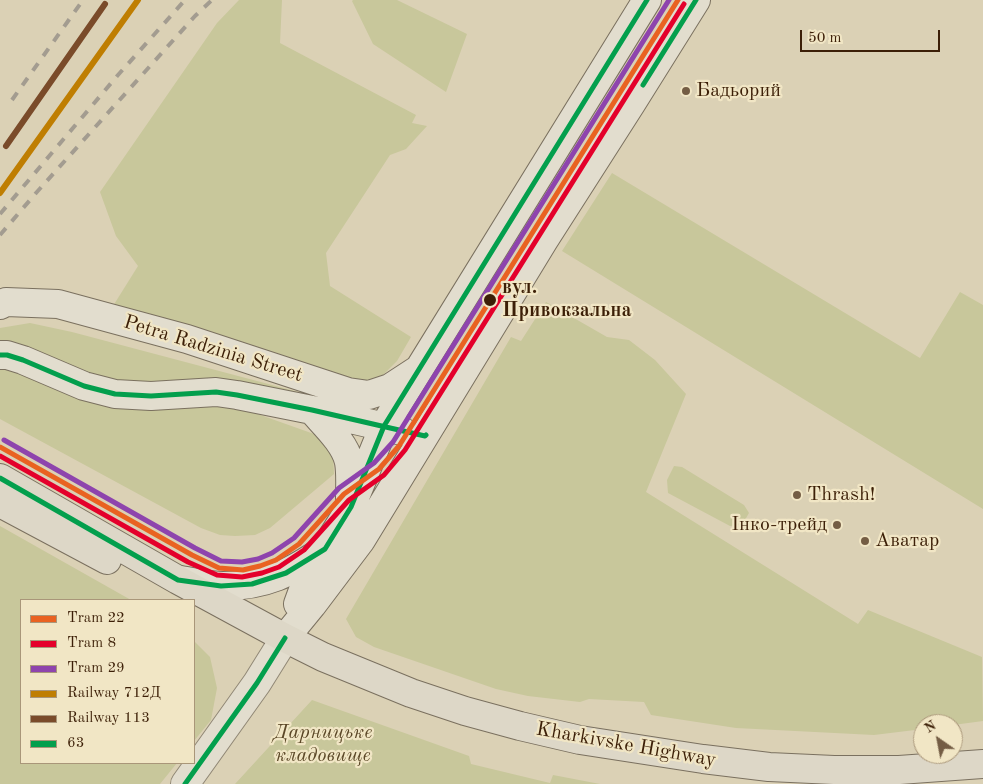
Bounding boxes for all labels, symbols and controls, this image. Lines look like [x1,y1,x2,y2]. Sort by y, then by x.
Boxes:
scale bar [803,20,943,52]
text: 50 m [808,31,842,46]
place label: Бадьорий [696,79,781,103]
marker: Бадьорий [680,85,692,97]
place label: вул. Привокзальна [502,276,632,323]
marker: вул. Привокзальна [482,292,498,308]
street label: Petra Radzinia Street [121,310,305,388]
place label: Thrash! [807,483,875,507]
marker: Thrash! [791,489,803,501]
place label: Інко-трейд [731,513,827,537]
marker: Інко-трейд [831,519,843,531]
place label: Аватар [875,529,939,553]
marker: Аватар [859,535,871,547]
legend [20,599,195,764]
text: Tram 22 [67,611,125,626]
text: Tram 8 [67,636,116,651]
text: Tram 29 [67,661,125,676]
text: Railway 712Д [67,686,161,701]
text: Railway 113 [67,711,150,726]
north arrow [913,714,963,764]
street label: Kharkivske Highway [534,717,718,773]
text: N [922,718,939,736]
park label: Дарницьке кладовище [274,721,372,768]
text: 63 [67,736,84,751]

